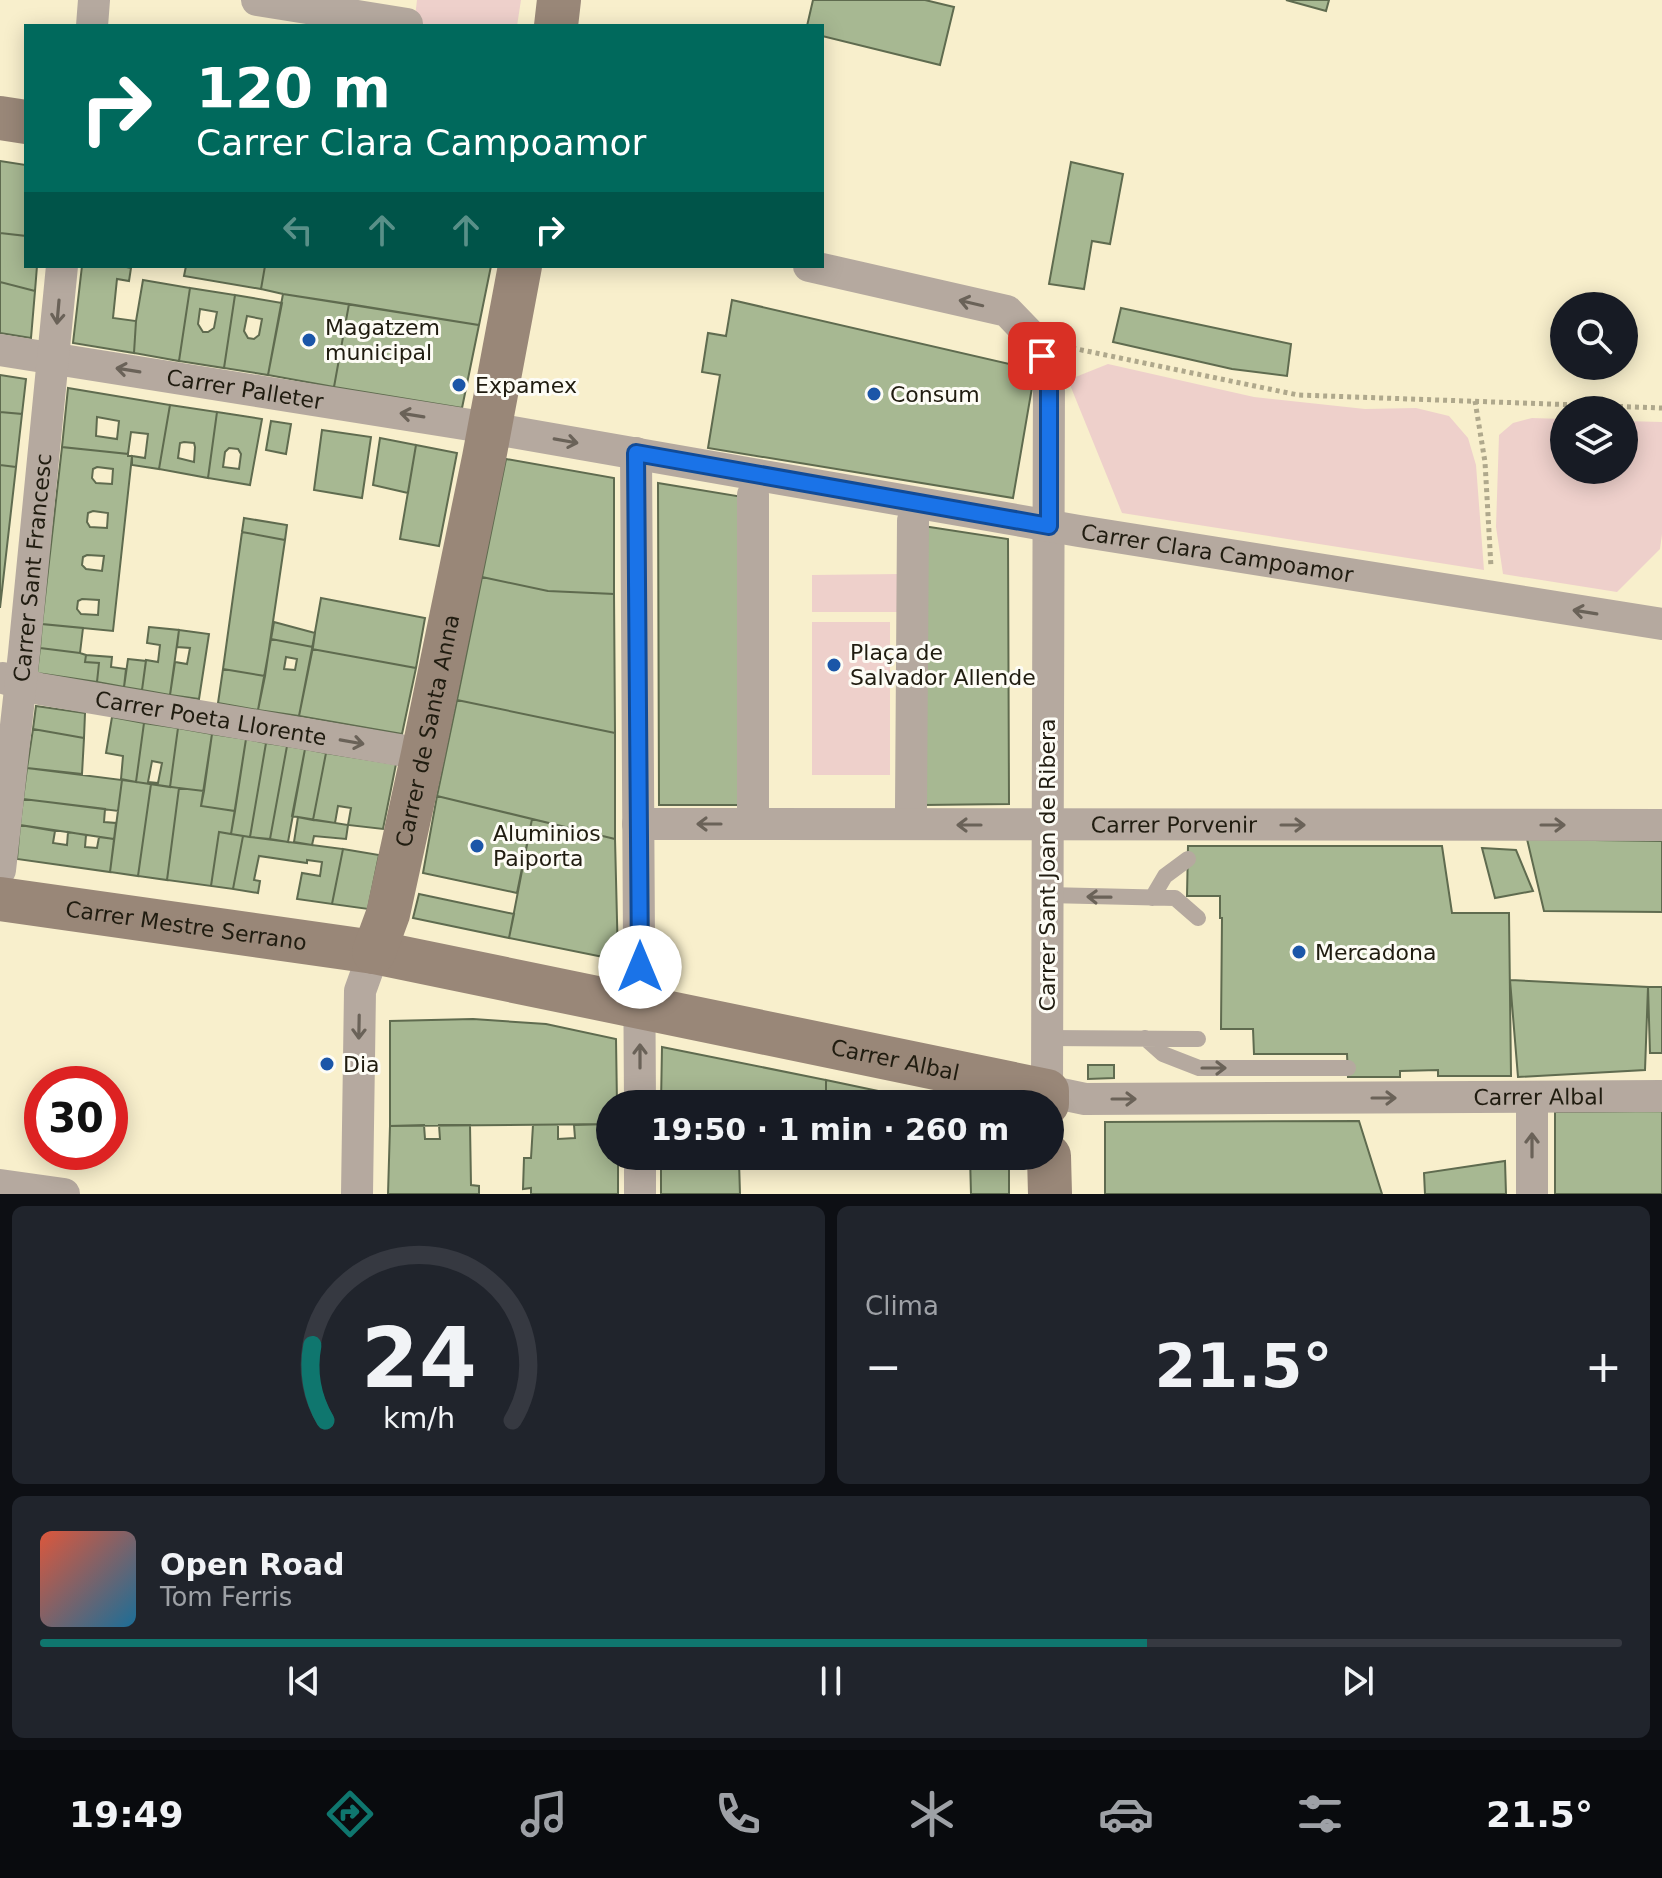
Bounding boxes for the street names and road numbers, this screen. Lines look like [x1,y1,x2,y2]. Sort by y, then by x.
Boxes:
street label: Carrer Palleter [165,365,326,415]
street label: Carrer Sant Francesc [9,452,57,683]
street label: Carrer Clara Campoamor [1079,519,1356,588]
street label: Carrer de Santa Anna [391,612,464,849]
street label: Carrer Poeta Llorente [93,687,329,750]
street label: Carrer Sant Joan de Ribera [1035,719,1060,1011]
street label: Carrer Porvenir [1091,812,1258,838]
street label: Carrer Mestre Serrano [64,896,308,955]
street label: Carrer Albal [829,1035,962,1086]
street label: Carrer Albal [1473,1084,1604,1110]

